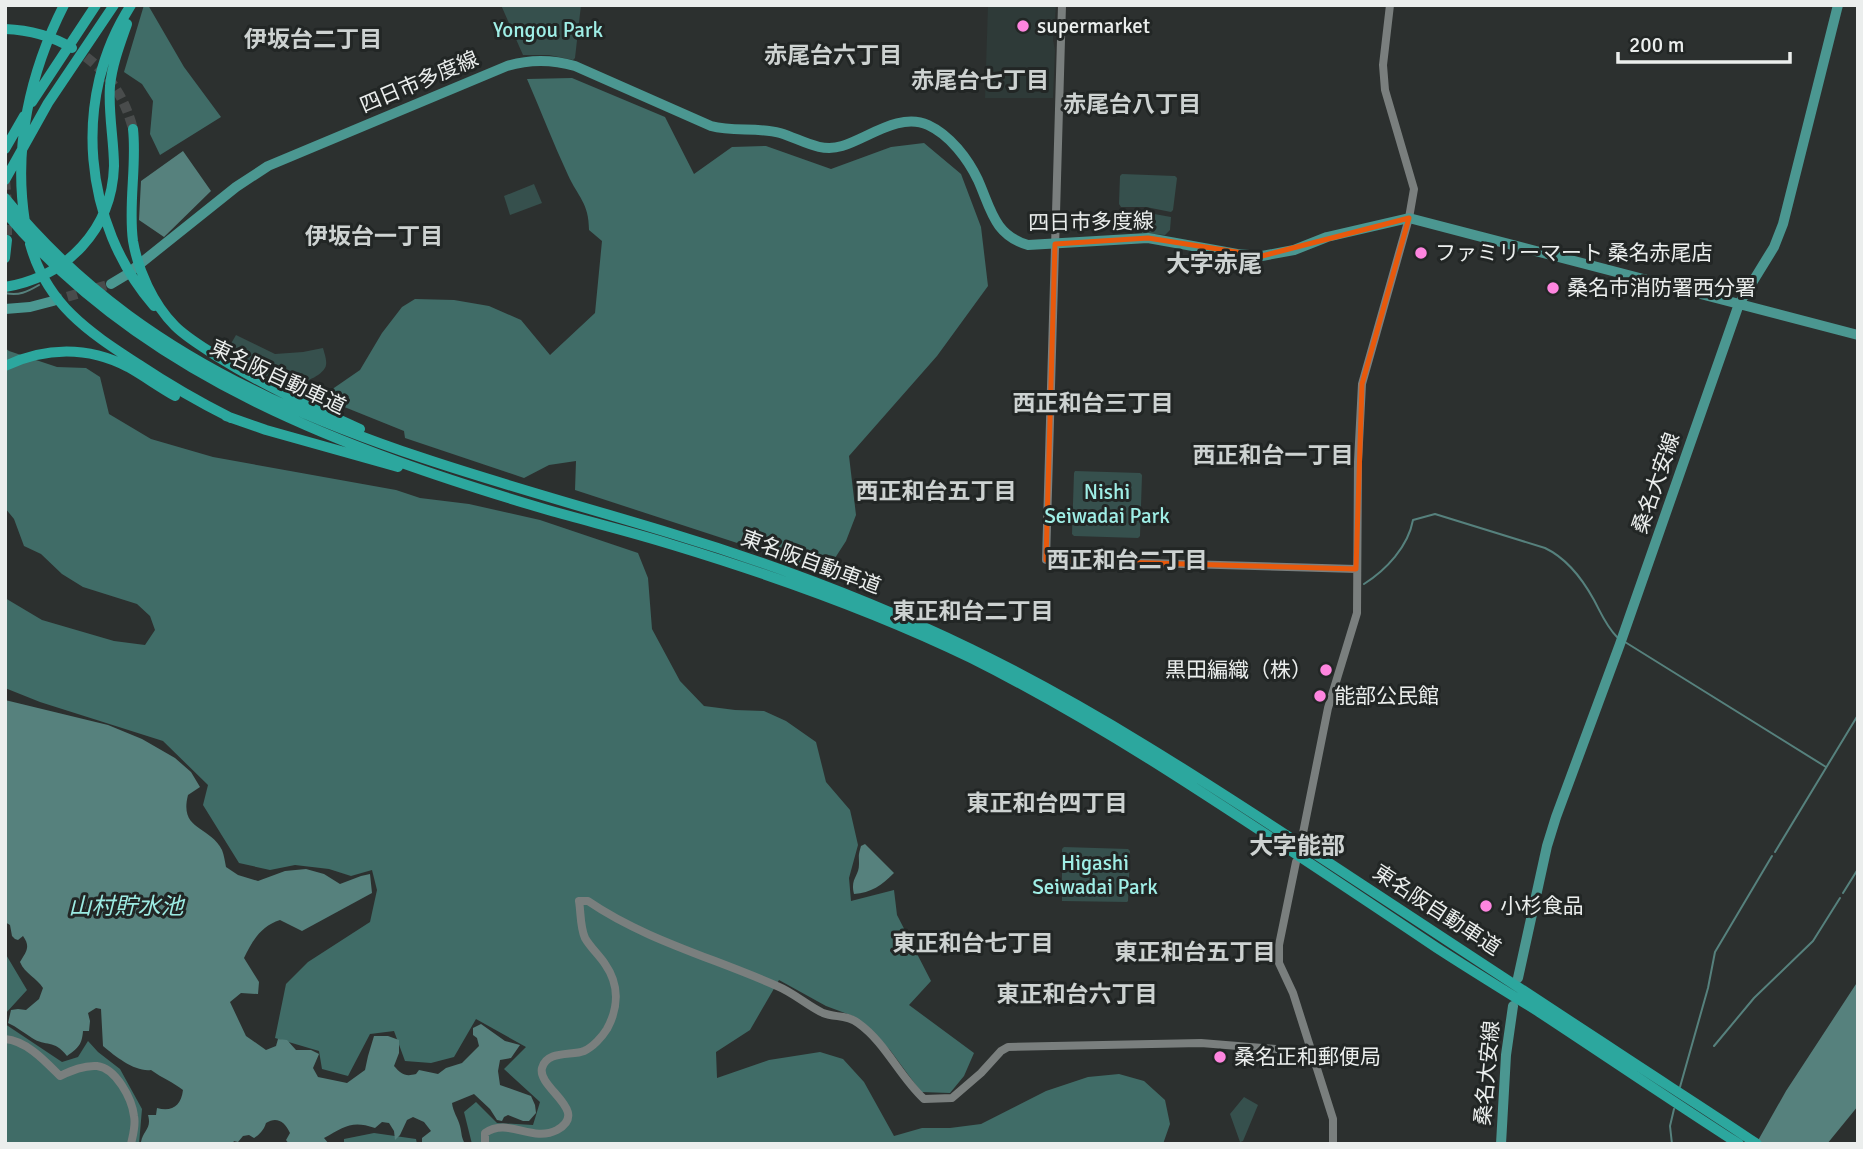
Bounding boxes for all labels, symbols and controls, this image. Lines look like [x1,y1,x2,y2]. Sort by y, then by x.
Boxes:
place label: supermarket [1037,13,1150,39]
park label: Yongou Park [493,17,604,43]
marker: supermarket [1015,18,1031,34]
scale bar [1618,21,1790,65]
district label: 伊坂台二丁目 [244,25,382,54]
text: 200 m [1629,32,1684,58]
district label: 赤尾台六丁目 [764,41,902,70]
street label: 四日市多度線 [356,45,482,119]
district label: 赤尾台七丁目 [911,66,1049,95]
district label: 赤尾台八丁目 [1063,90,1201,119]
street label: 四日市多度線 [1028,208,1154,236]
district label: 伊坂台一丁目 [305,222,443,251]
place label: ファミリーマート 桑名赤尾店 [1435,240,1713,266]
marker: ファミリーマート 桑名赤尾店 [1413,245,1429,261]
district label: 大字赤尾 [1166,249,1262,279]
place label: 桑名市消防署西分署 [1567,275,1756,301]
marker: 桑名市消防署西分署 [1545,280,1561,296]
street label: 東名阪自動車道 [206,334,350,420]
district label: 西正和台三丁目 [1013,389,1174,418]
street label: 桑名大安線 [1627,429,1685,537]
district label: 西正和台一丁目 [1193,441,1354,470]
district label: 西正和台五丁目 [856,477,1017,506]
park label: Nishi Seiwadai Park [1044,479,1170,529]
street label: 東名阪自動車道 [737,525,885,599]
district label: 西正和台二丁目 [1047,546,1208,575]
district label: 東正和台二丁目 [893,597,1054,626]
place label: 黒田編織（株） [1165,657,1312,683]
marker: 黒田編織（株） [1318,662,1334,678]
place label: 能部公民館 [1334,683,1439,709]
marker: 能部公民館 [1312,688,1328,704]
district label: 東正和台四丁目 [967,789,1128,818]
district label: 大字能部 [1249,831,1345,861]
park label: Higashi Seiwadai Park [1032,850,1158,900]
street label: 東名阪自動車道 [1368,859,1506,961]
water label: 山村貯水池 [69,892,186,921]
place label: 小杉食品 [1500,893,1584,919]
marker: 小杉食品 [1478,898,1494,914]
district label: 東正和台七丁目 [893,929,1054,958]
district label: 東正和台五丁目 [1115,938,1276,967]
district label: 東正和台六丁目 [997,980,1158,1009]
street label: 桑名大安線 [1469,1020,1505,1126]
place label: 桑名正和郵便局 [1234,1044,1381,1070]
marker: 桑名正和郵便局 [1212,1049,1228,1065]

